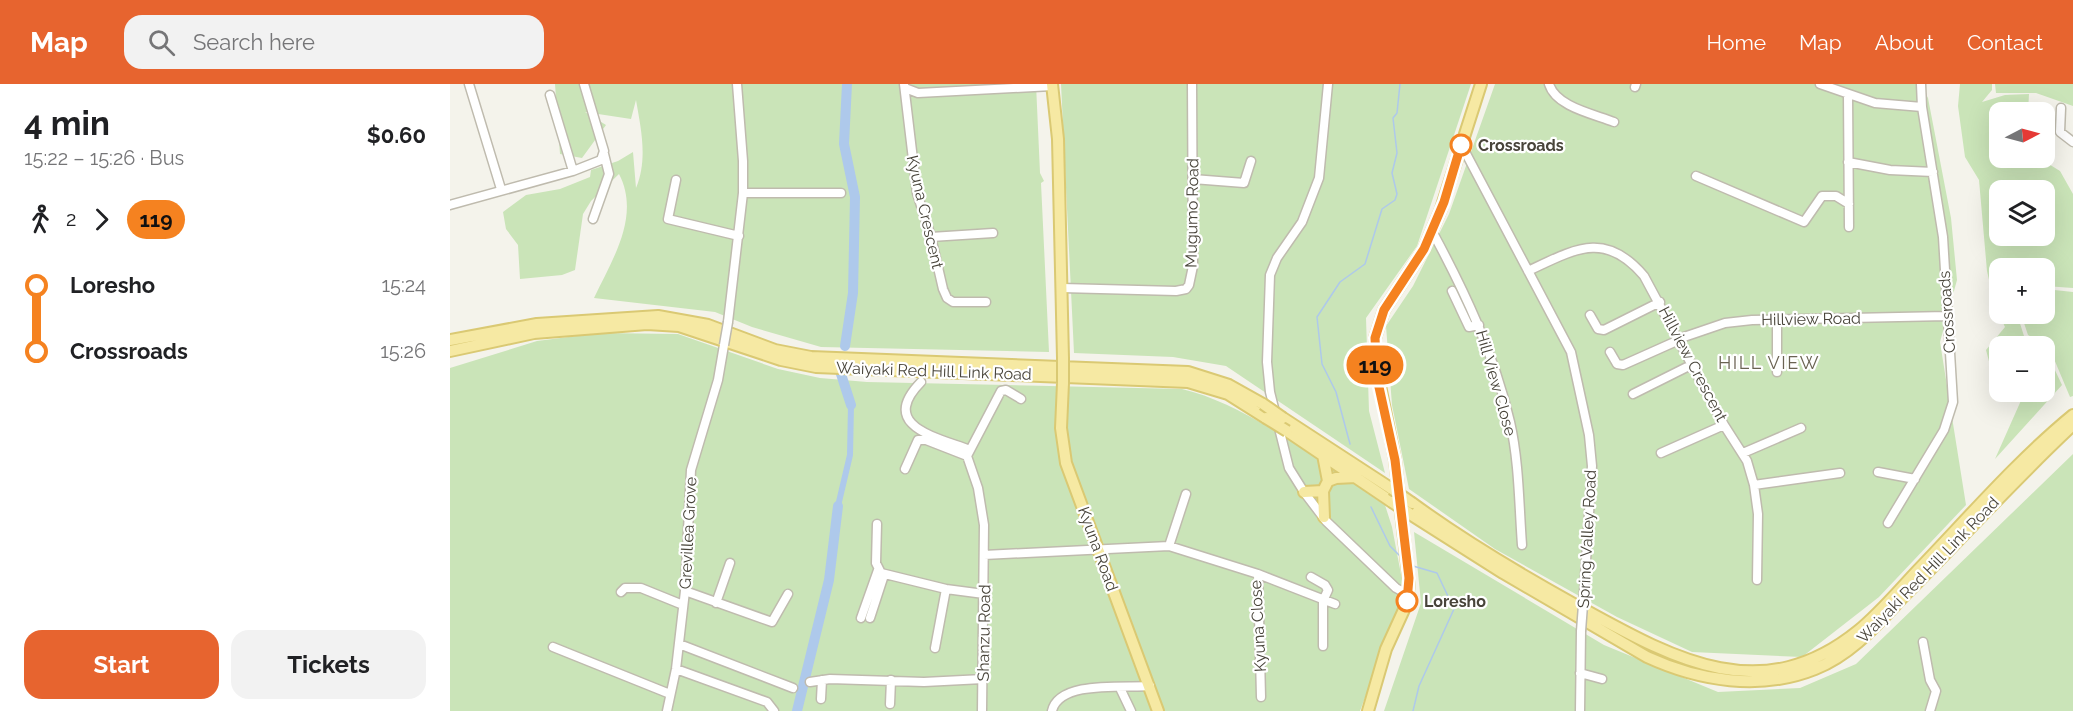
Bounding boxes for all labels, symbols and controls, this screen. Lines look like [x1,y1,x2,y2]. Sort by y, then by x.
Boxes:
search box [124,15,544,69]
text: Map [30,26,88,59]
icon: search [145,26,178,59]
text: Search here [193,29,315,55]
text: Home [1707,30,1766,55]
text: Map [1799,30,1842,55]
text: About [1875,30,1934,55]
text: Contact [1967,30,2043,55]
north arrow [1989,102,2055,168]
map controls [1989,102,2055,402]
text: 4 min [24,104,110,143]
text: $0.60 [367,122,426,148]
marker: Crossroads [1450,134,1472,156]
place label: Crossroads [1478,136,1564,155]
text: 15:22 – 15:26 · Bus [24,146,184,170]
street label: Kyuna Crescent [903,153,947,271]
street label: Mugumo Road [1182,158,1202,268]
button: layers [1989,180,2055,246]
icon: walk [24,203,57,236]
icon: forward [85,203,118,236]
text: 2 [66,207,76,231]
text: 119 [139,207,173,232]
button: + [1989,258,2055,324]
street label: Crossroads [1935,270,1959,354]
text: Loresho [70,272,155,298]
text: 15:24 [381,273,426,297]
street label: Hillview Crescent [1655,303,1732,425]
street label: Hillview Road [1761,309,1861,329]
street label: Hill View Close [1472,328,1520,438]
button: − [1989,336,2055,402]
text: Crossroads [70,338,188,364]
text: 15:26 [380,339,426,363]
line badge: 119 [1340,346,1410,384]
district label: HILL VIEW [1718,352,1820,373]
text: 119 [1358,353,1392,378]
street label: Waiyaki Red Hill Link Road [836,358,1032,384]
street label: Spring Valley Road [1574,469,1600,609]
street label: Grevillea Grove [676,476,700,590]
street label: Waiyaki Red Hill Link Road [1853,493,2003,647]
street label: Kyuna Road [1074,504,1122,594]
street label: Kyuna Close [1246,580,1270,672]
street label: Shanzu Road [974,584,994,682]
marker: Loresho [1396,590,1418,612]
place label: Loresho [1424,592,1486,611]
button: Start [24,630,219,699]
button: Tickets [231,630,426,699]

